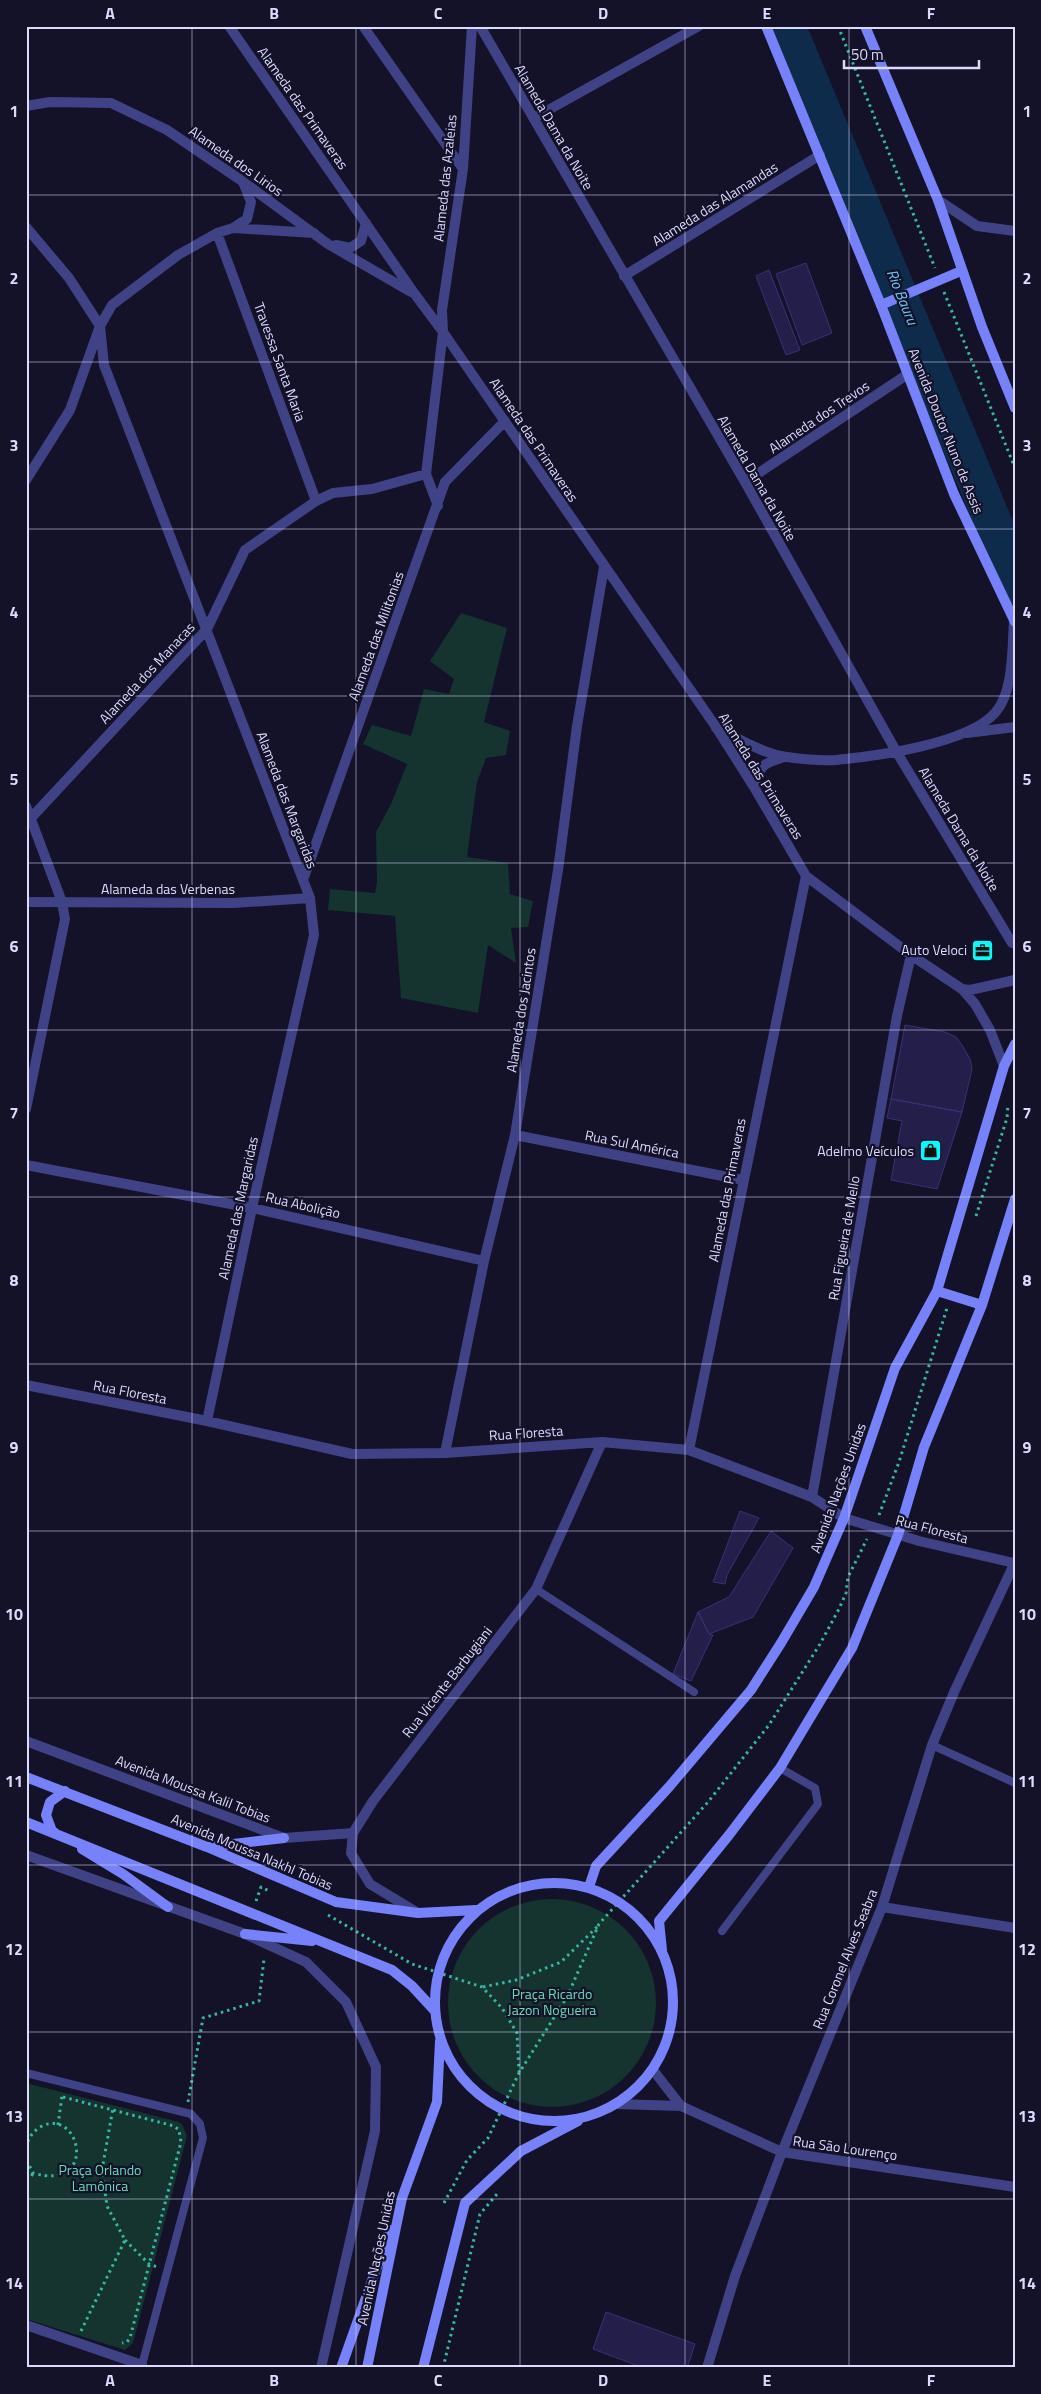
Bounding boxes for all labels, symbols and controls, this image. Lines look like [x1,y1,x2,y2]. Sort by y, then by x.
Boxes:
text: A [105,1,115,25]
text: B [269,1,279,25]
text: C [434,1,443,25]
text: D [598,1,608,25]
text: E [763,1,772,25]
text: F [927,1,936,25]
scale bar [844,38,978,70]
street label: Alameda das Primaveras [253,42,354,173]
text: 50 m [851,43,884,66]
street label: Alameda Dama da Noite [510,60,599,194]
text: 1 [10,99,18,123]
text: 1 [1023,99,1031,123]
street label: Alameda das Azaleias [427,113,462,242]
street label: Alameda dos Lirios [185,120,288,201]
street label: Alameda das Alamandas [648,156,782,251]
text: 2 [10,266,18,290]
water label: Rio Bauru [881,266,925,329]
text: 2 [1023,266,1031,290]
street label: Travessa Santa Maria [249,299,312,424]
street label: Avenida Doutor Nuno de Assis [904,345,989,517]
street label: Alameda das Primaveras [485,373,584,506]
street label: Alameda dos Trevos [764,375,873,458]
street label: Alameda Dama da Noite [713,411,802,545]
text: 3 [10,433,18,457]
text: 3 [1023,433,1031,457]
street label: Alameda das Militonias [342,568,409,704]
text: 4 [10,600,19,624]
text: 4 [1023,600,1032,624]
street label: Alameda dos Manacas [94,617,199,728]
street label: Alameda das Primaveras [714,708,809,843]
street label: Alameda das Margaridas [252,728,323,871]
street label: Alameda Dama da Noite [914,762,1005,895]
text: 5 [10,767,19,791]
text: 5 [1023,767,1032,791]
street label: Alameda das Verbenas [101,878,235,899]
text: 6 [10,934,19,958]
text: 6 [1023,934,1032,958]
office icon: Auto Veloci [971,938,995,962]
place label: Auto Veloci [901,939,967,960]
street label: Alameda dos Jacintos [500,946,541,1074]
text: 7 [10,1101,18,1125]
text: 7 [1023,1101,1031,1125]
street label: Alameda das Primaveras [702,1116,751,1263]
street label: Rua Sul América [583,1124,681,1163]
street label: Alameda das Margaridas [212,1135,263,1281]
shop icon: Adelmo Veículos [918,1139,942,1163]
place label: Adelmo Veículos [817,1140,914,1161]
street label: Rua Figueira de Mello [822,1174,865,1302]
street label: Rua Abolição [264,1186,343,1223]
text: 8 [10,1268,19,1292]
text: 8 [1023,1268,1032,1292]
street label: Rua Floresta [92,1374,169,1409]
street label: Rua Floresta [488,1419,564,1446]
street label: Avenida Nações Unidas [804,1420,871,1556]
text: 9 [10,1435,19,1459]
text: 9 [1023,1435,1032,1459]
street label: Rua Floresta [894,1509,971,1548]
text: 10 [5,1602,23,1626]
text: 10 [1018,1602,1036,1626]
street label: Rua Vicente Barbugiani [396,1622,497,1742]
street label: Avenida Moussa Kalil Tobias [113,1749,274,1828]
text: 11 [5,1769,23,1793]
text: 11 [1018,1769,1036,1793]
street label: Avenida Moussa Nakhl Tobias [168,1808,336,1895]
street label: Rua Coronel Alves Seabra [807,1885,882,2032]
text: 12 [5,1937,23,1961]
text: 12 [1018,1937,1036,1961]
park label: Praça Ricardo Jazon Nogueira [508,1983,596,2020]
text: 13 [5,2104,23,2128]
text: 13 [1018,2104,1036,2128]
street label: Rua São Lourenço [791,2130,899,2165]
park label: Praça Orlando Lamônica [58,2159,142,2196]
street label: Avenida Nações Unidas [351,2189,400,2327]
text: 14 [5,2271,23,2295]
text: 14 [1018,2271,1036,2295]
text: A [105,2368,115,2392]
text: B [269,2368,279,2392]
text: C [434,2368,443,2392]
text: D [598,2368,608,2392]
text: E [763,2368,772,2392]
text: F [927,2368,936,2392]

